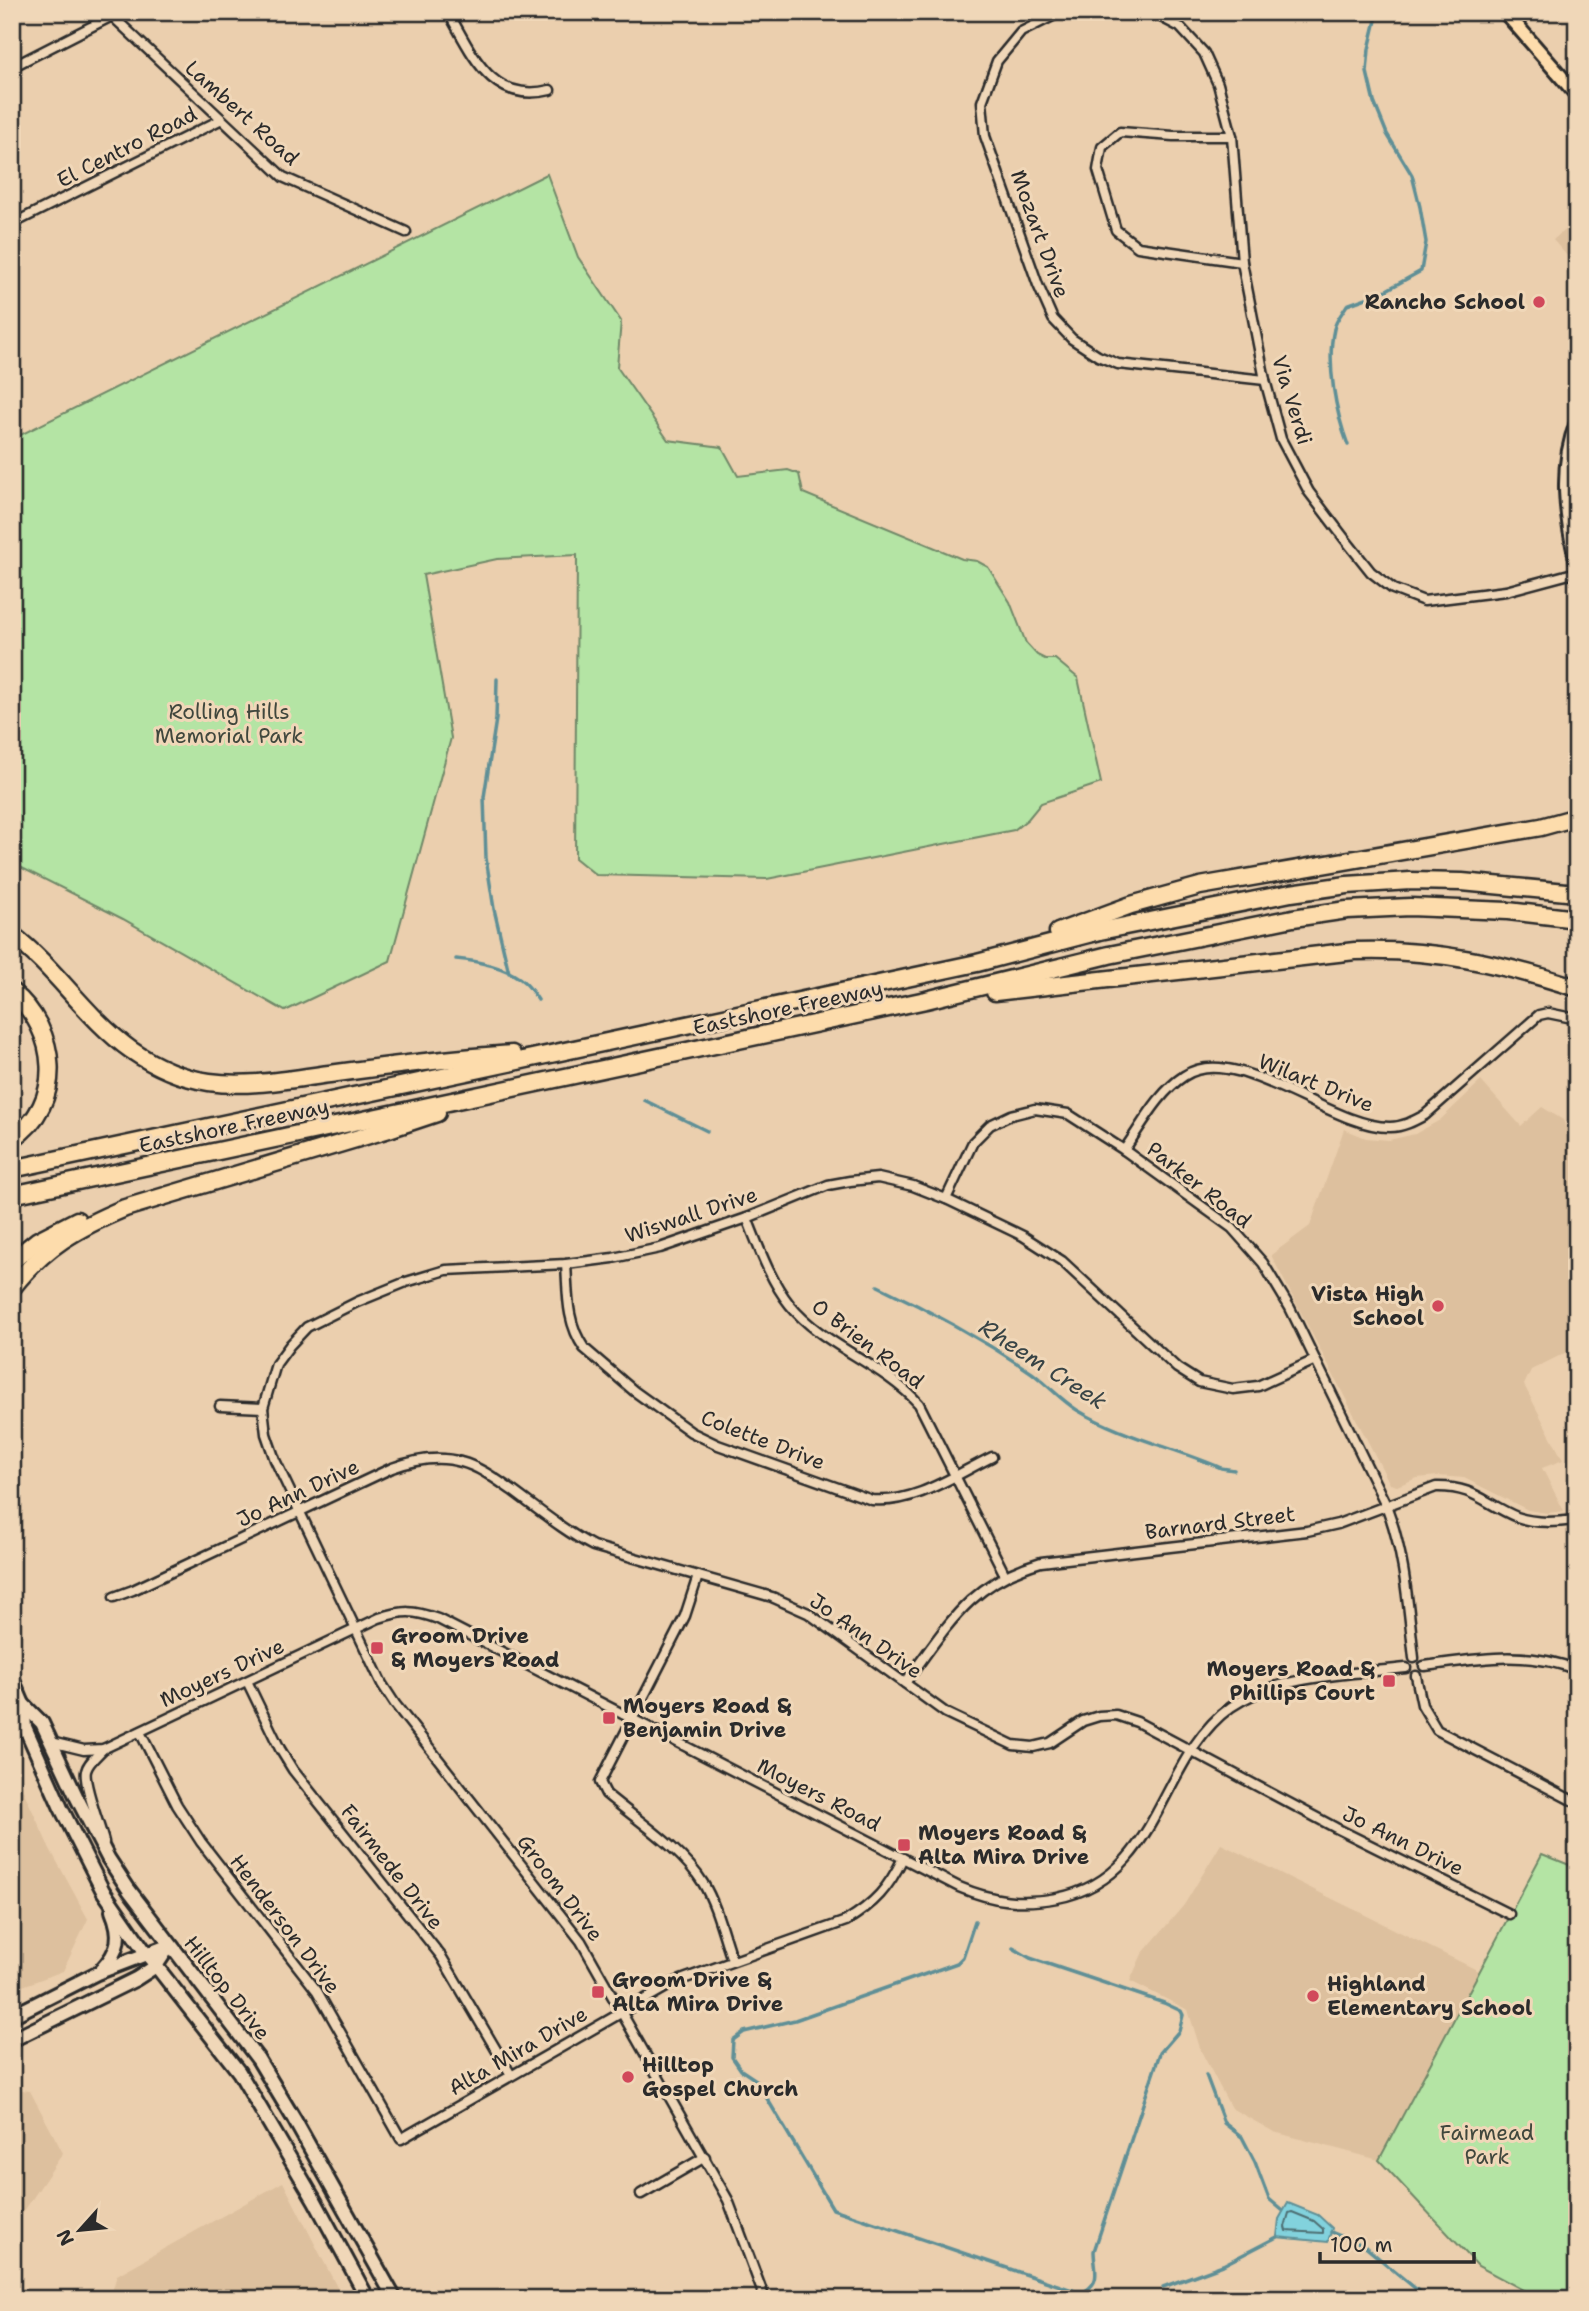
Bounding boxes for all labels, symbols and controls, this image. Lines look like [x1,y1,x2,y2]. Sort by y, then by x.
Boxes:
street label: Lambert Road [179,54,305,172]
street label: El Centro Road [52,100,202,194]
street label: Mozart Drive [1004,166,1076,302]
place label: Rancho School [1365,288,1525,316]
marker: Rancho School [1531,294,1547,310]
street label: Via Verdi [1265,352,1319,448]
park label: Rolling Hills Memorial Park [155,698,303,750]
street label: Eastshore Freeway [690,974,886,1042]
street label: Wilart Drive [1254,1047,1378,1119]
street label: Eastshore Freeway [136,1092,332,1160]
street label: Parker Road [1141,1135,1257,1235]
street label: Wiswall Drive [621,1180,761,1250]
place label: Vista High School [1311,1280,1424,1332]
street label: O Brien Road [806,1293,930,1395]
marker: Vista High School [1430,1298,1446,1314]
water label: Rheem Creek [974,1312,1112,1416]
street label: Colette Drive [697,1404,829,1476]
street label: Jo Ann Drive [232,1452,364,1534]
street label: Barnard Street [1143,1500,1297,1546]
street label: Jo Ann Drive [804,1587,928,1685]
place label: Groom Drive & Moyers Road [391,1622,559,1674]
street label: Moyers Drive [155,1632,289,1714]
marker: Groom Drive & Moyers Road [369,1640,385,1656]
place label: Moyers Road & Phillips Court [1207,1655,1375,1707]
marker: Moyers Road & Phillips Court [1381,1673,1397,1689]
place label: Moyers Road & Benjamin Drive [623,1692,792,1744]
marker: Moyers Road & Benjamin Drive [601,1710,617,1726]
street label: Moyers Road [752,1752,886,1838]
street label: Fairmede Drive [334,1799,450,1935]
street label: Jo Ann Drive [1338,1800,1468,1882]
place label: Moyers Road & Alta Mira Drive [918,1819,1089,1871]
street label: Groom Drive [511,1829,609,1947]
marker: Moyers Road & Alta Mira Drive [896,1837,912,1853]
street label: Henderson Drive [223,1849,347,1999]
street label: Hilltop Drive [177,1930,277,2046]
place label: Groom Drive & Alta Mira Drive [612,1966,783,2018]
place label: Highland Elementary School [1327,1970,1532,2022]
marker: Groom Drive & Alta Mira Drive [590,1984,606,2000]
marker: Highland Elementary School [1305,1988,1321,2004]
street label: Alta Mira Drive [443,2000,593,2102]
place label: Hilltop Gospel Church [642,2051,798,2103]
marker: Hilltop Gospel Church [620,2069,636,2085]
park label: Fairmead Park [1440,2119,1534,2171]
north arrow [46,2196,116,2266]
scale bar [1320,2220,1474,2264]
text: N [51,2225,80,2250]
text: 100 m [1330,2231,1393,2259]

